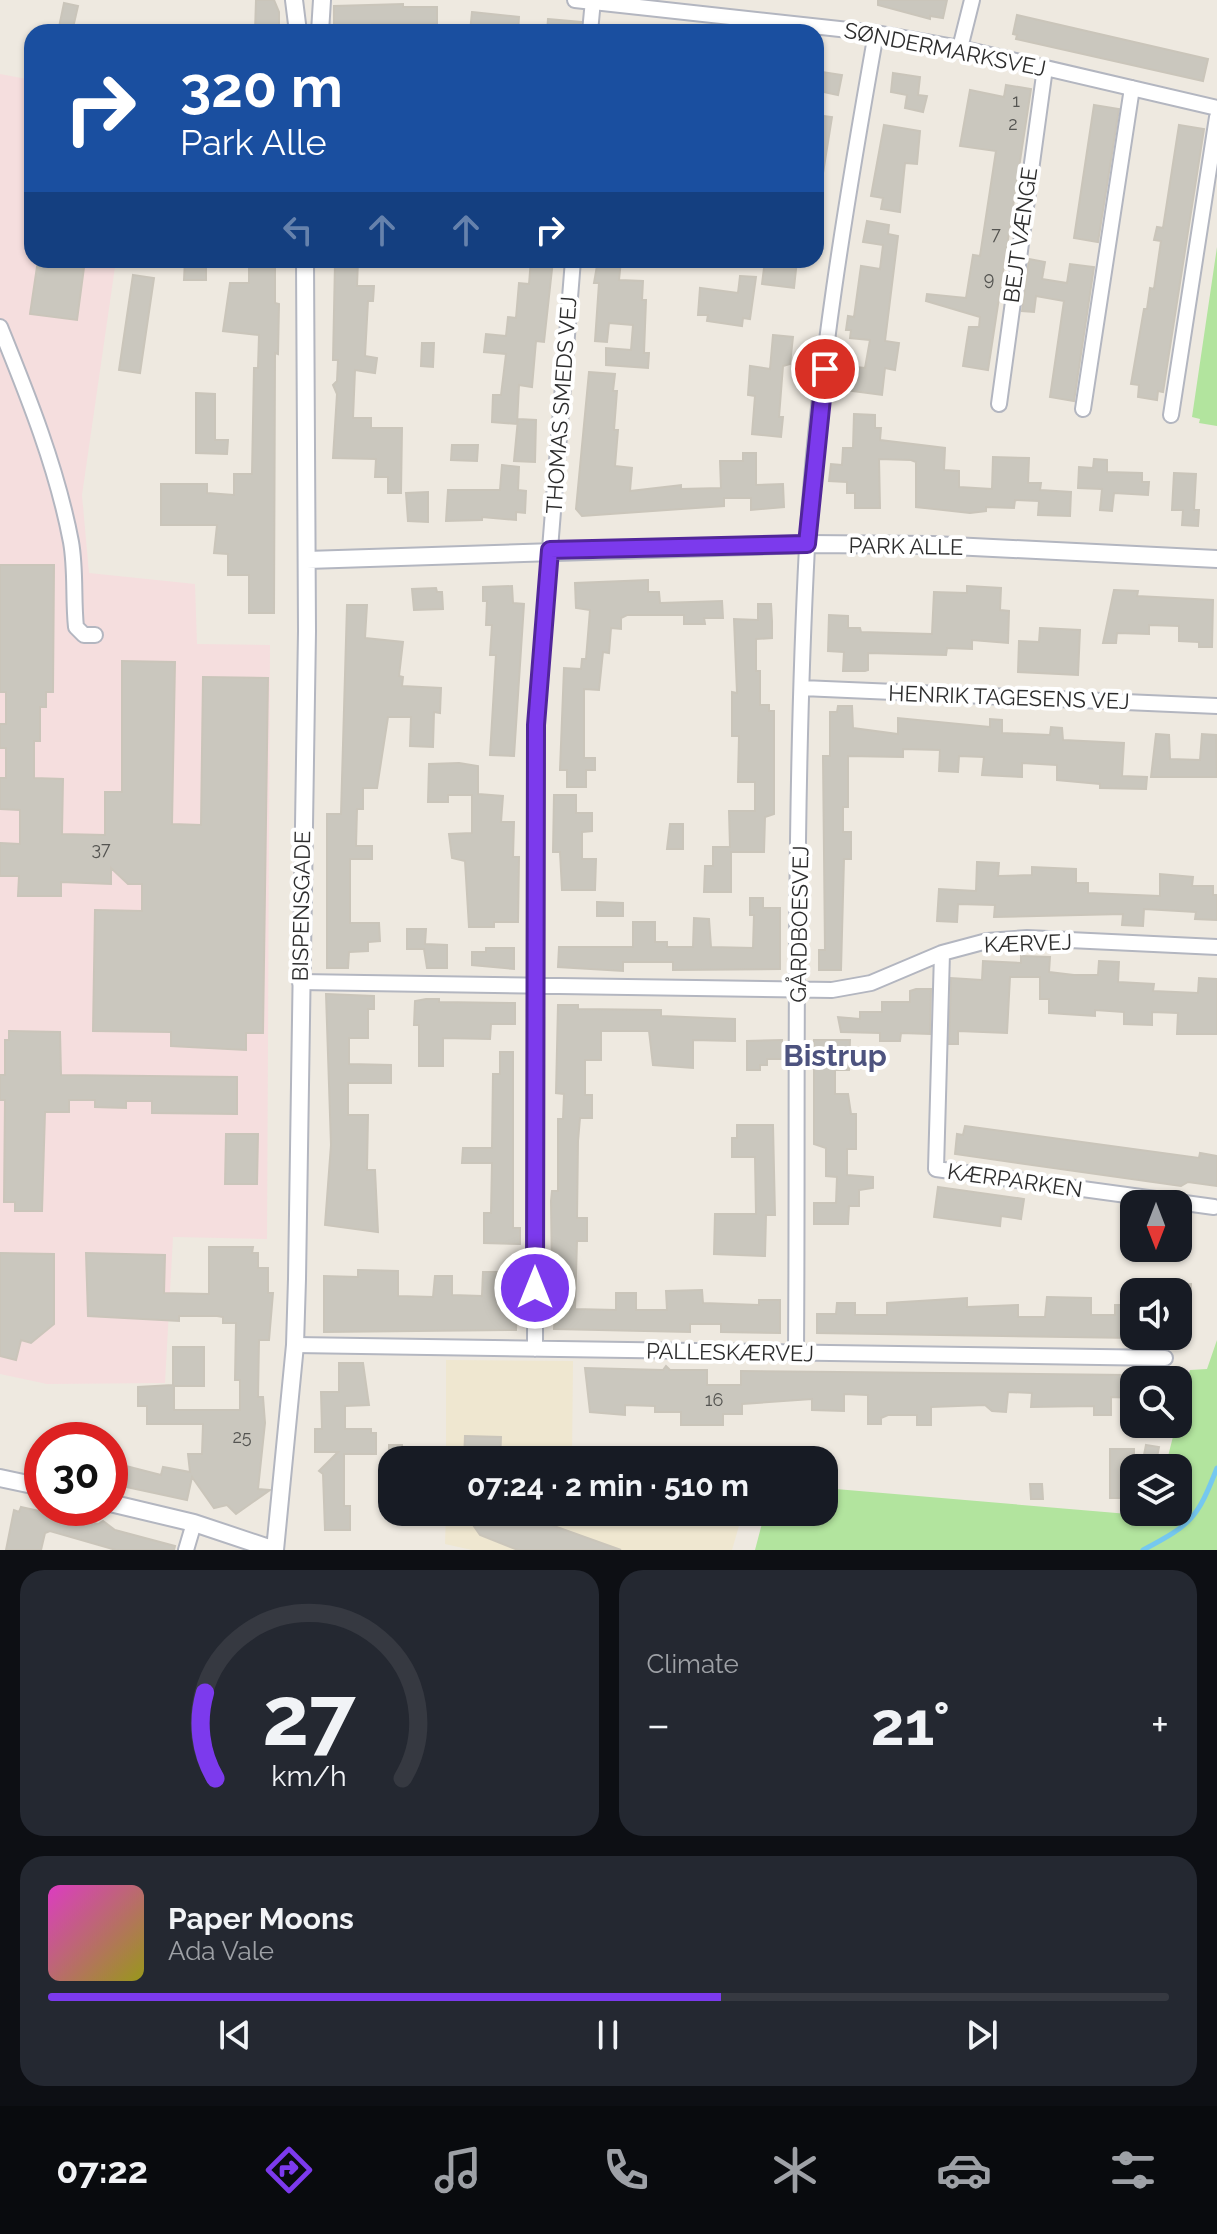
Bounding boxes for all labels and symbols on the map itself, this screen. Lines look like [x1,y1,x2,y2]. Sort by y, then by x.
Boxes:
street label: SØNDERMARKSVEJ [842,17,1048,81]
house number: 1 [1012,90,1020,111]
house number: 2 [1008,113,1018,134]
street label: BEJT VÆNGE [998,166,1042,304]
house number: 7 [991,223,1001,244]
house number: 9 [984,268,994,289]
street label: THOMAS SMEDS VEJ [540,295,582,515]
pin [791,335,859,403]
street label: PARK ALLE [848,532,964,560]
street label: HENRIK TAGESENS VEJ [888,680,1130,714]
street label: BISPENSGADE [287,830,315,982]
house number: 37 [91,838,111,859]
street label: GÅRDBOESVEJ [785,845,813,1003]
street label: KÆRVEJ [983,928,1073,958]
district label: Bistrup [783,1038,887,1073]
street label: KÆRPARKEN [946,1158,1084,1202]
north arrow [1120,1190,1192,1262]
position arrow [493,1246,577,1330]
street label: PALLESKÆRVEJ [646,1338,814,1366]
house number: 16 [705,1389,723,1410]
speed limit sign: 30 [24,1422,128,1526]
house number: 25 [232,1426,252,1447]

